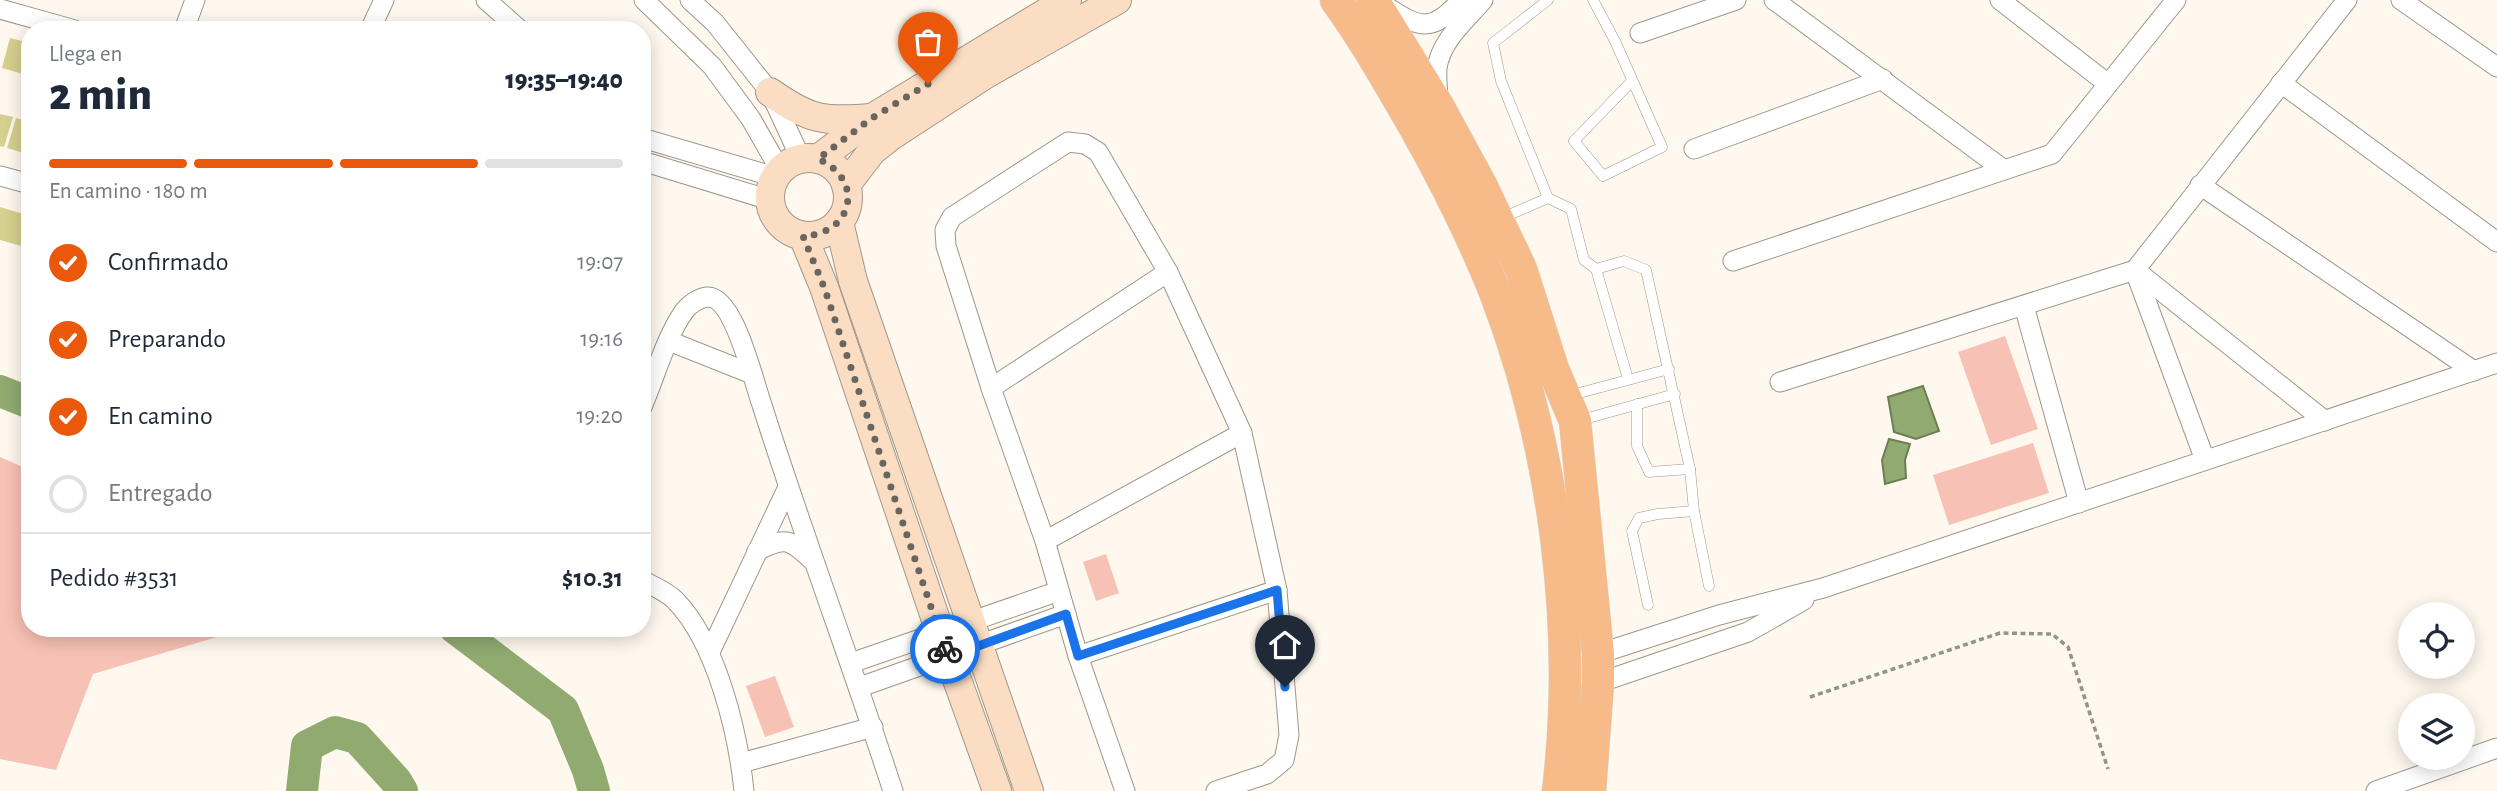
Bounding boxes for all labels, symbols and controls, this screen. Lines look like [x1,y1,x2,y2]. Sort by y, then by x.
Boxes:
pin [898,12.0,958,84]
icon: bag [909,23,947,61]
text: Llega en [49,43,122,66]
text: 19:35–19:40 [505,67,623,93]
text: 2 min [49,72,152,118]
text: En camino · 180 m [49,180,208,203]
icon: check [49,244,87,282]
text: Confirmado [108,249,229,275]
text: 19:07 [577,251,623,274]
icon: check [49,321,87,359]
text: Preparando [108,326,226,352]
text: 19:16 [580,328,623,351]
icon: check [49,398,87,436]
text: En camino [108,403,213,429]
text: 19:20 [576,405,623,428]
text: Entregado [108,480,213,506]
text: Pedido #3531 [49,565,178,591]
text: $10.31 [562,565,623,591]
map controls [2398,602,2475,770]
button: locate [2398,602,2475,679]
courier [910,614,980,684]
pin [1255,615,1315,687]
icon: home [1266,626,1304,664]
icon: bike [926,630,964,668]
button: layers [2398,693,2475,770]

